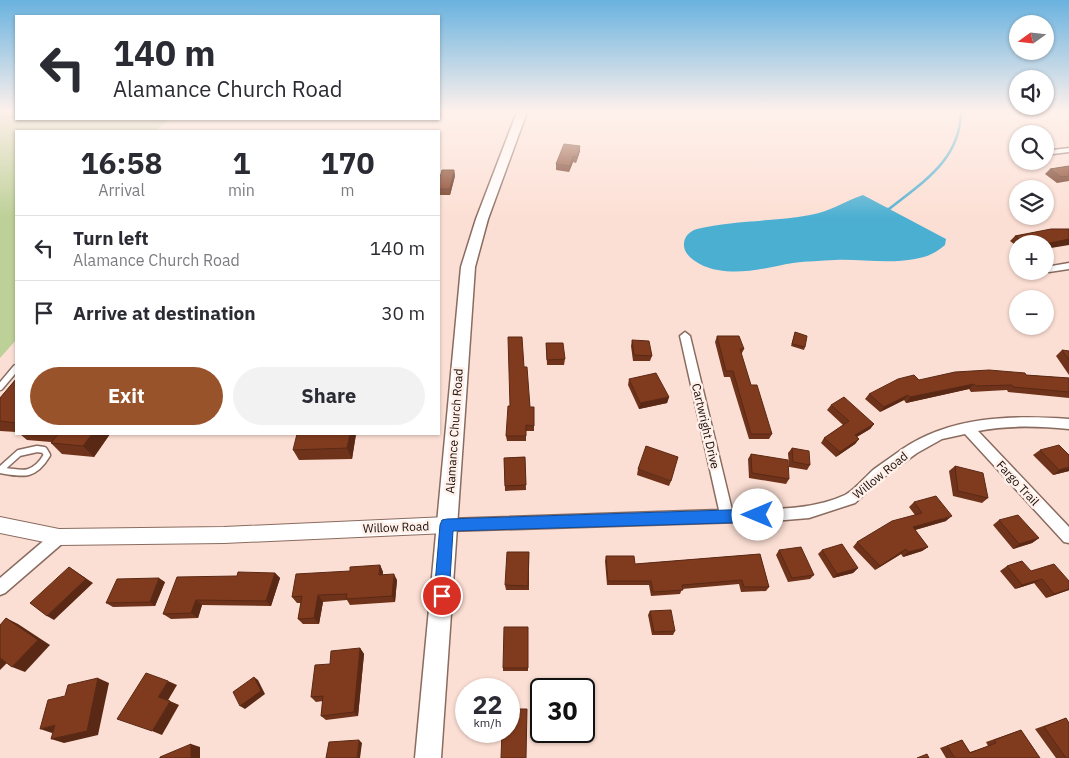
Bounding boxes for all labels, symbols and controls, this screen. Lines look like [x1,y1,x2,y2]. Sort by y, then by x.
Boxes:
north arrow [1009,15,1054,60]
map controls [1009,15,1054,335]
text: 140 m [113,30,216,76]
icon: left [30,35,95,100]
button: sound [1009,70,1054,115]
text: Alamance Church Road [113,74,342,103]
button: search [1009,125,1054,170]
text: 16:58 [81,143,162,182]
text: 1 [232,143,250,182]
text: 170 [320,143,374,182]
text: Arrival [98,180,145,200]
text: min [228,180,255,200]
text: m [340,180,354,200]
button: layers [1009,180,1054,225]
text: Turn left [73,226,149,250]
icon: left [30,234,58,262]
button: + [1009,235,1054,280]
text: 140 m [370,236,425,260]
text: Alamance Church Road [73,250,240,270]
button: − [1009,290,1054,335]
icon: arrive [30,299,58,327]
text: Arrive at destination [73,301,256,325]
text: 30 m [381,301,425,325]
button: Exit [30,367,223,425]
button: Share [233,367,425,425]
street label: Alamance Church Road [442,368,466,494]
street label: Cartwright Drive [689,382,723,471]
street label: Willow Road [849,448,911,502]
street label: Fargo Trail [993,457,1043,509]
position arrow [731,488,783,540]
street label: Willow Road [363,518,429,536]
pin [421,575,463,617]
icon: arrive [428,582,456,610]
speed limit sign: 30 [530,678,595,743]
text: 22 [472,688,503,721]
text: km/h [473,715,502,730]

